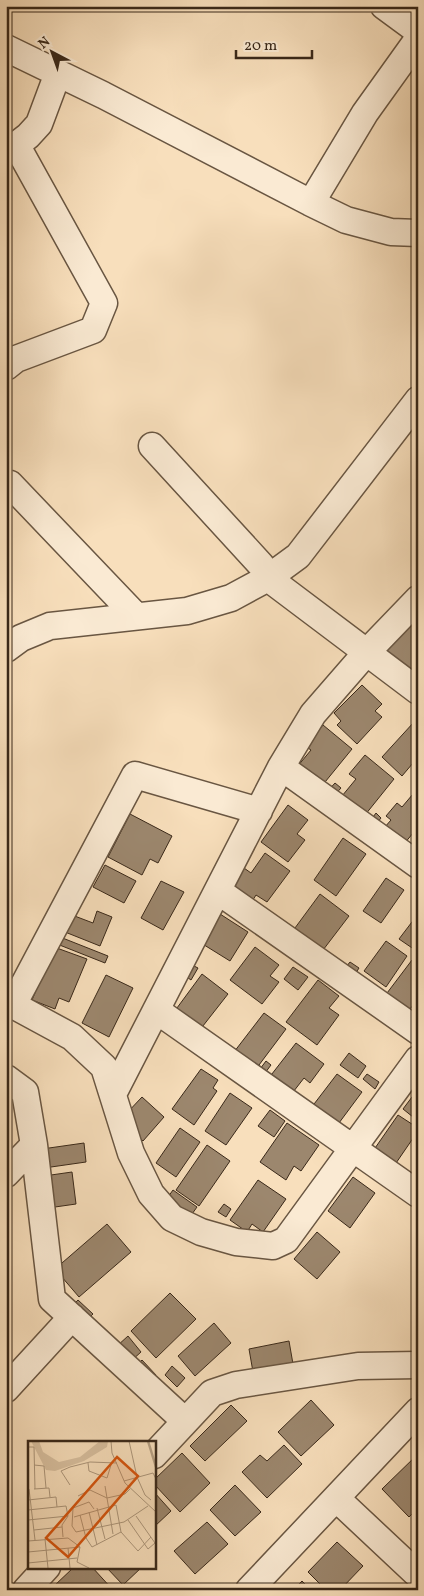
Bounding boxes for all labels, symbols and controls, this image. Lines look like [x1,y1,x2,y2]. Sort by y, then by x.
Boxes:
north arrow [28,28,78,78]
scale bar [236,28,313,60]
text: N [34,33,55,54]
text: 20 m [244,36,277,57]
inset map [28,1441,155,1568]

